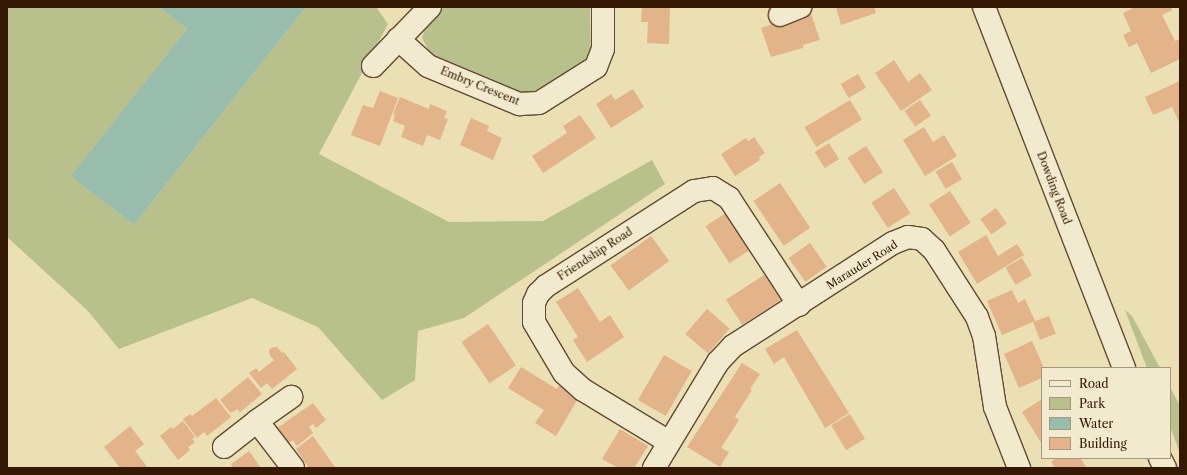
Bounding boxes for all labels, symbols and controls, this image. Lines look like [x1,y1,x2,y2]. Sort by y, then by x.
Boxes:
street label: Embry Crescent [438,64,522,108]
street label: Dowding Road [1034,150,1074,226]
street label: Friendship Road [555,225,635,283]
street label: Marauder Road [824,238,900,292]
legend [1041,367,1171,459]
text: Road [1079,376,1109,391]
text: Park [1079,396,1105,411]
text: Water [1079,416,1113,431]
text: Building [1079,436,1127,451]

